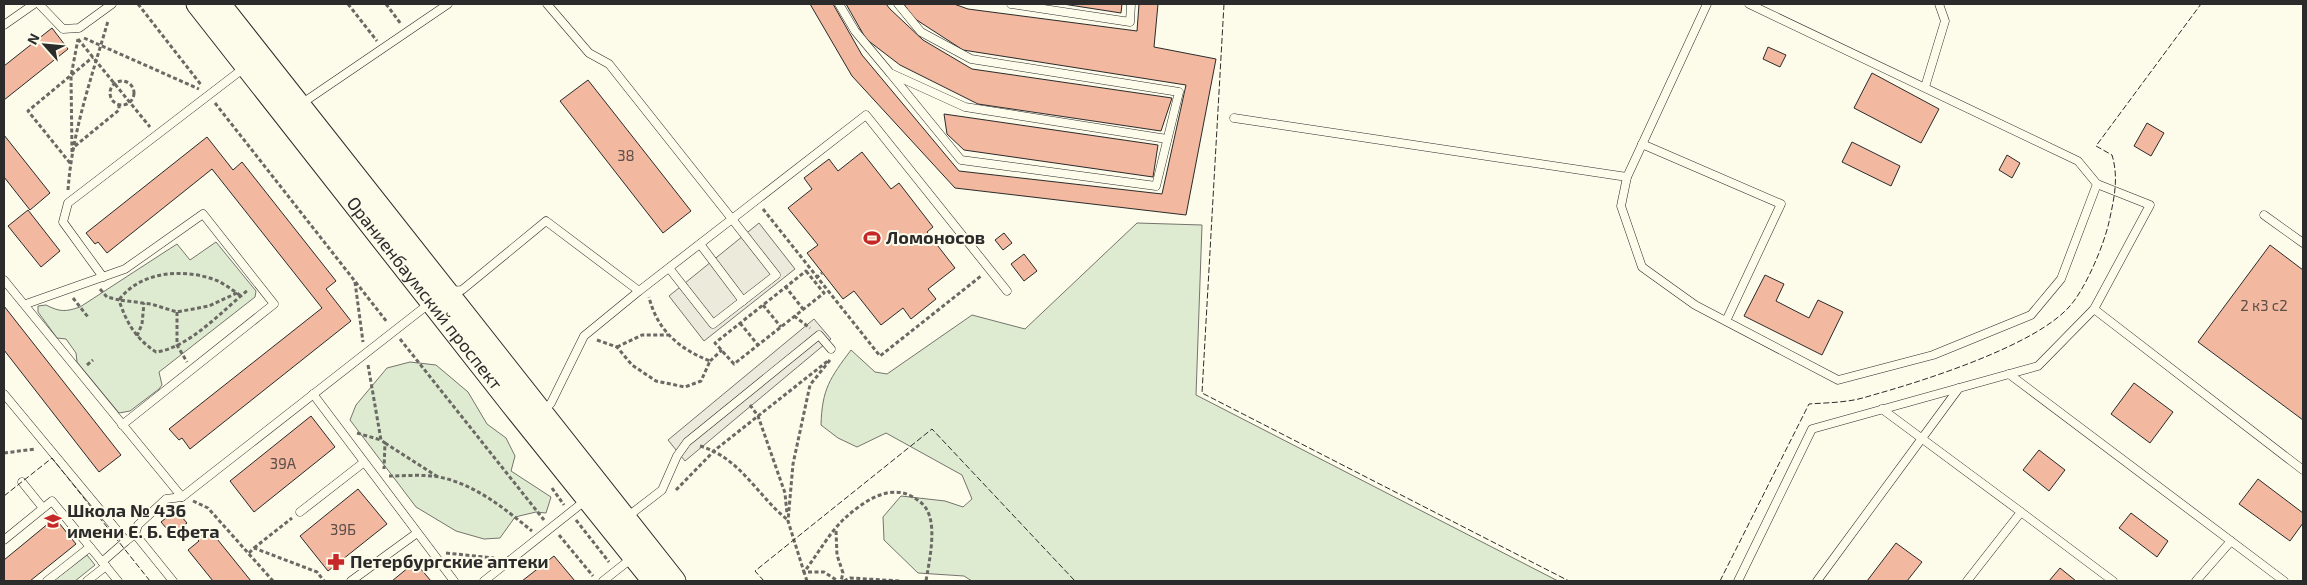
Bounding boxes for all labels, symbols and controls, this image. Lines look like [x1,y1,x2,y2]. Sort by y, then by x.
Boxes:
north arrow [20,20,70,70]
text: N [23,31,43,47]
house number: 38 [617,146,635,164]
street label: Ораниенбаумский проспект [342,192,508,394]
place label: Ломоносов [886,226,985,248]
sports icon: Ломоносов [862,228,882,248]
house number: 2 к3 с2 [2240,296,2288,314]
house number: 39А [270,454,297,472]
place label: Школа № 436 имени Е. Б. Ефета [67,499,220,542]
school or university icon: Школа № 436 имени Е. Б. Ефета [43,511,63,531]
house number: 39Б [330,520,356,538]
place label: Петербургские аптеки [350,550,549,572]
pharmacy icon: Петербургские аптеки [326,552,346,572]

